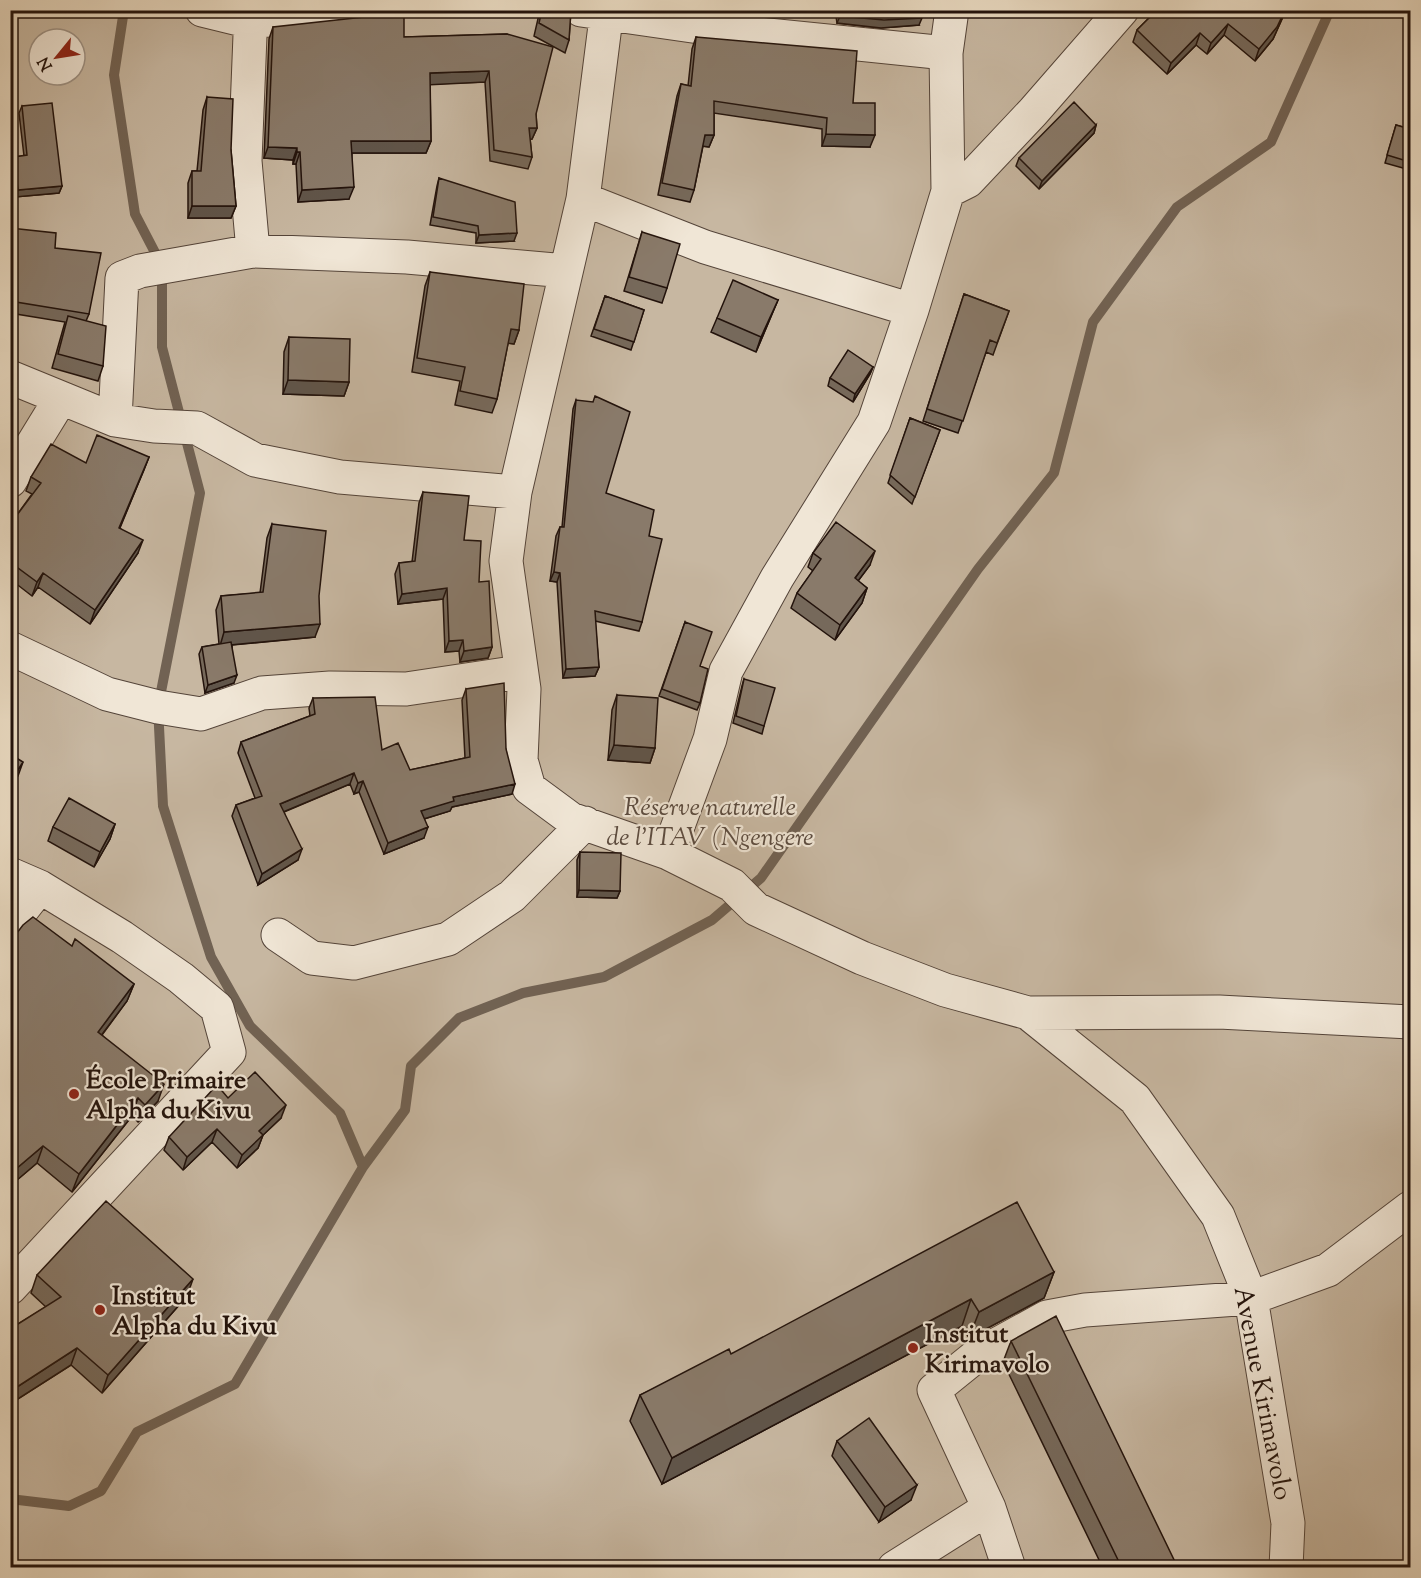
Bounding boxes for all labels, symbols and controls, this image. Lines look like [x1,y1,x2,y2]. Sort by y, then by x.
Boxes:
north arrow [27,27,87,87]
text: N [33,52,59,75]
park label: Réserve naturelle de l'ITAV (Ngengere [606,790,814,857]
place label: École Primaire Alpha du Kivu [86,1063,251,1130]
marker: École Primaire Alpha du Kivu [67,1087,81,1101]
place label: Institut Alpha du Kivu [112,1279,277,1346]
street label: Avenue Kirimavolo [1223,1283,1300,1503]
marker: Institut Alpha du Kivu [93,1303,107,1317]
place label: Institut Kirimavolo [925,1317,1050,1384]
marker: Institut Kirimavolo [906,1341,920,1355]

